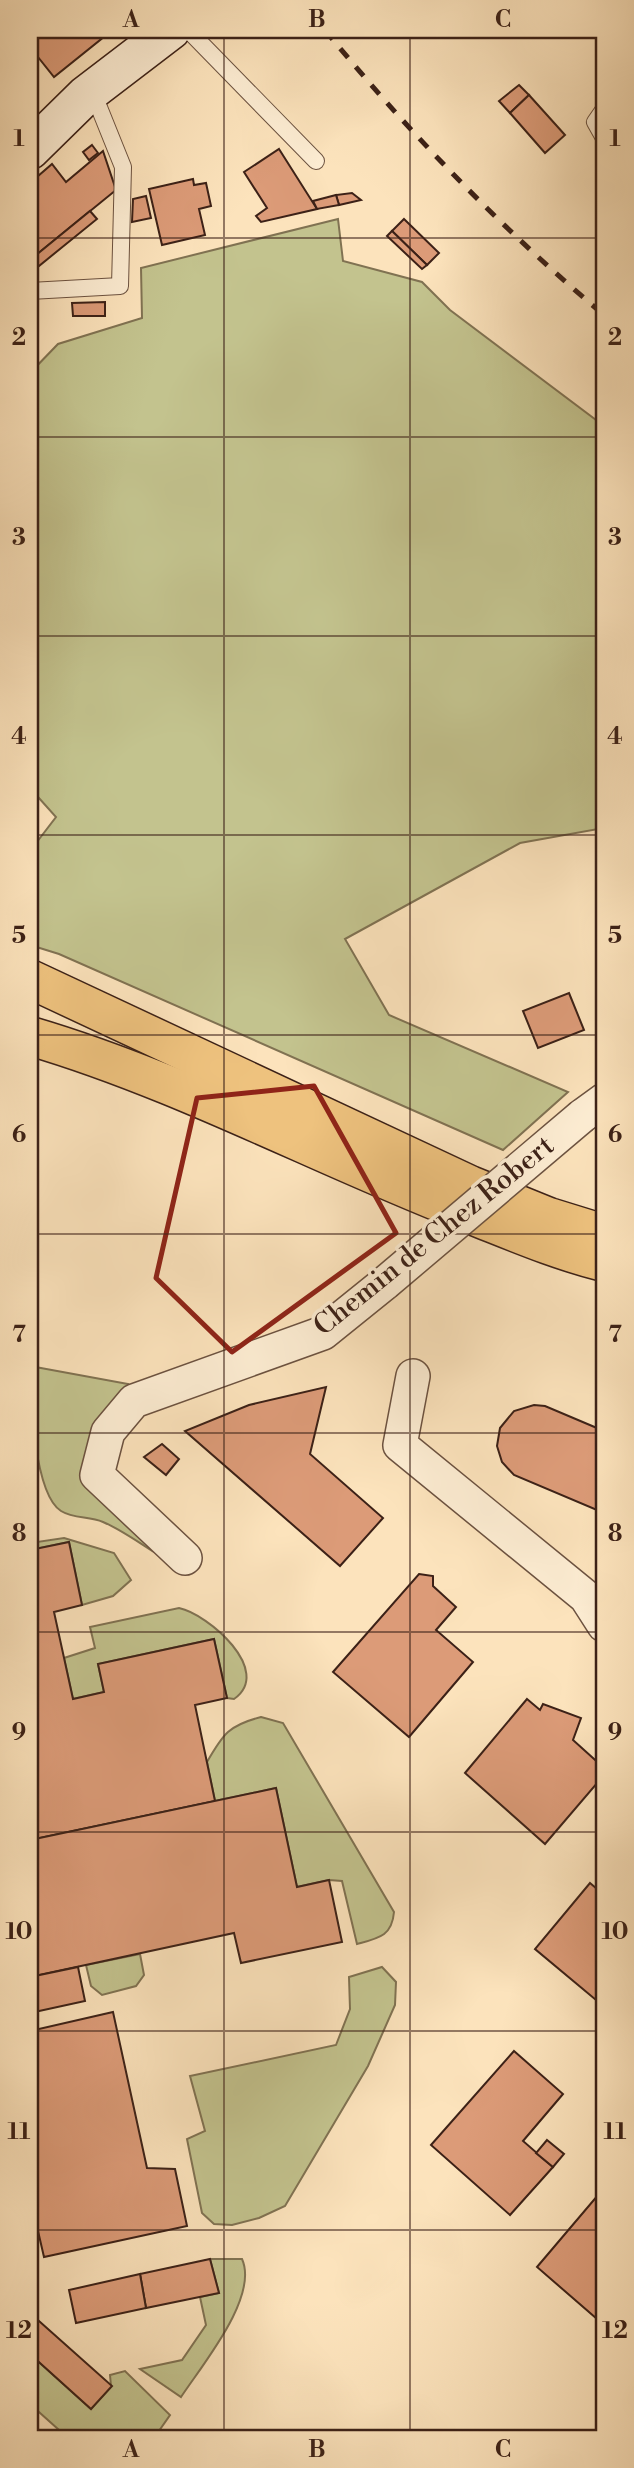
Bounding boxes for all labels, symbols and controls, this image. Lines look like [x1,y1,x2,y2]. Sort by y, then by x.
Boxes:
text: A [122,6,140,34]
text: B [308,6,326,34]
text: C [495,6,511,34]
text: 1 [13,125,25,153]
text: 1 [609,125,621,153]
text: 2 [12,324,26,352]
text: 2 [608,324,622,352]
text: 3 [12,524,26,552]
text: 3 [608,524,622,552]
text: 4 [11,723,27,751]
text: 4 [607,723,623,751]
text: 5 [12,922,26,950]
text: 5 [608,922,622,950]
text: 6 [12,1121,26,1149]
text: 6 [608,1121,622,1149]
street label: Chemin de Chez Robert [307,1128,561,1344]
text: 7 [12,1321,26,1349]
text: 7 [608,1321,622,1349]
text: 8 [12,1520,26,1548]
text: 8 [608,1520,622,1548]
text: 9 [12,1719,26,1747]
text: 9 [608,1719,622,1747]
text: 10 [5,1918,33,1946]
text: 10 [601,1918,629,1946]
text: 11 [8,2118,30,2146]
text: 11 [604,2118,626,2146]
text: 12 [6,2317,32,2345]
text: 12 [602,2317,628,2345]
text: A [122,2436,140,2464]
text: B [308,2436,326,2464]
text: C [495,2436,511,2464]

